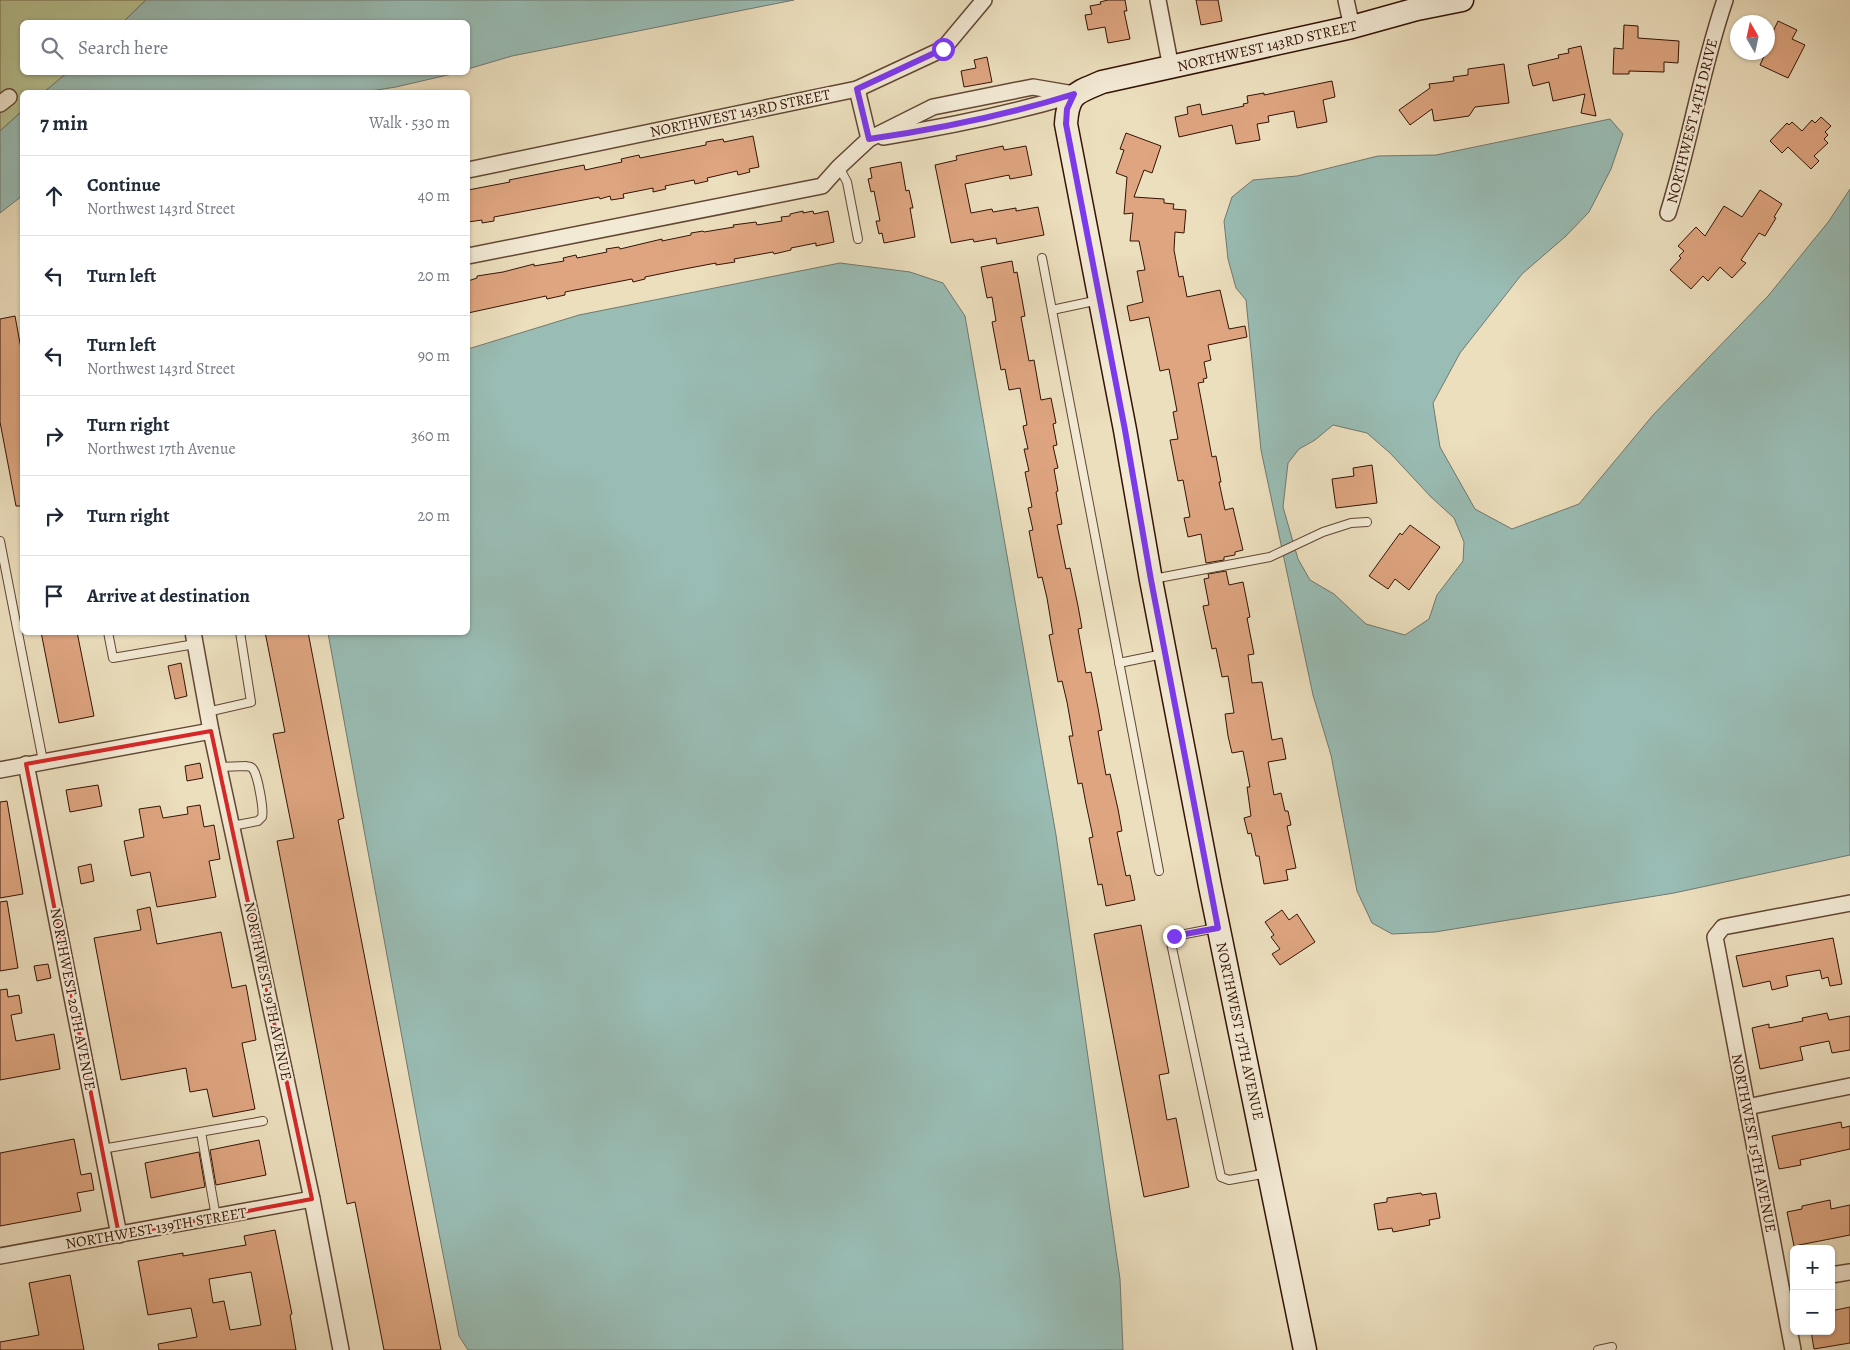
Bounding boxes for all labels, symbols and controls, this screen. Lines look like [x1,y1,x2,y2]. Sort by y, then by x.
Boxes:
street label: NORTHWEST 143RD STREET [1175,15,1360,76]
north arrow [1730,15,1775,60]
search box [20,20,470,75]
icon: search [38,34,66,62]
text: Search here [78,35,168,61]
street label: NORTHWEST 14TH DRIVE [1662,36,1722,206]
route start [932,38,955,61]
street label: NORTHWEST 143RD STREET [648,84,833,142]
text: 7 min [40,109,88,137]
text: Walk · 530 m [369,112,450,134]
text: Continue [87,172,161,198]
icon: ahead [40,182,68,210]
text: 40 m [418,185,450,207]
text: Northwest 143rd Street [87,198,235,220]
icon: left [40,262,68,290]
text: Turn left [87,263,156,289]
text: 20 m [417,265,450,287]
text: Turn left [87,332,156,358]
icon: left [40,342,68,370]
text: 90 m [418,345,450,367]
text: Northwest 143rd Street [87,358,235,380]
text: Turn right [87,412,169,438]
icon: right [40,422,68,450]
text: 360 m [411,425,450,447]
text: Northwest 17th Avenue [87,438,236,460]
icon: right [40,502,68,530]
text: Turn right [87,503,169,529]
text: 20 m [417,505,450,527]
icon: arrive [40,582,68,610]
text: Arrive at destination [87,583,250,609]
street label: NORTHWEST 19TH AVENUE [239,900,297,1082]
street label: NORTHWEST 20TH AVENUE [45,906,101,1092]
route end [1163,925,1186,948]
street label: NORTHWEST 17TH AVENUE [1211,940,1269,1122]
street label: NORTHWEST 15TH AVENUE [1727,1052,1781,1234]
street label: NORTHWEST 139TH STREET [64,1202,249,1254]
map controls [1790,1245,1835,1335]
button: + [1790,1245,1835,1290]
button: − [1790,1290,1835,1335]

